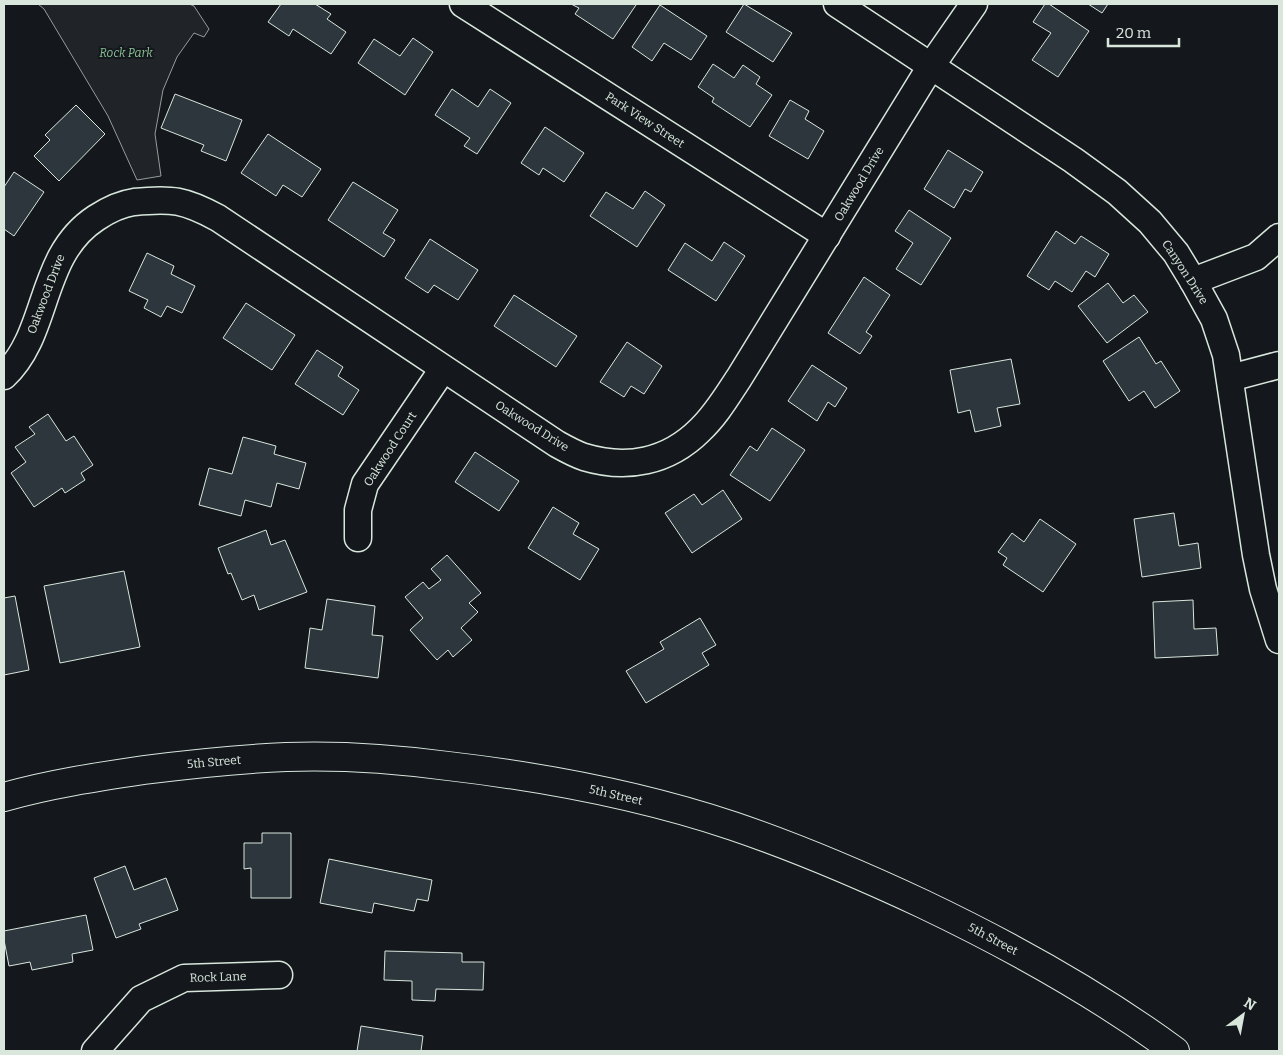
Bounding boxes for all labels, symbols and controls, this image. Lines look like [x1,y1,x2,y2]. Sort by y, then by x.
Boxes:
scale bar [1108,15,1179,47]
text: 20 m [1116,24,1152,42]
park label: Rock Park [99,46,153,60]
street label: Park View Street [603,89,688,151]
street label: Oakwood Drive [831,144,887,224]
street label: Canyon Drive [1159,237,1211,307]
street label: Oakwood Drive [24,252,68,336]
street label: Oakwood Drive [493,398,571,454]
street label: Oakwood Court [361,409,420,489]
street label: 5th Street [186,753,242,771]
street label: 5th Street [588,782,645,808]
street label: 5th Street [966,920,1021,958]
street label: Rock Lane [189,969,247,985]
north arrow [1218,990,1268,1040]
text: N [1241,994,1259,1015]

